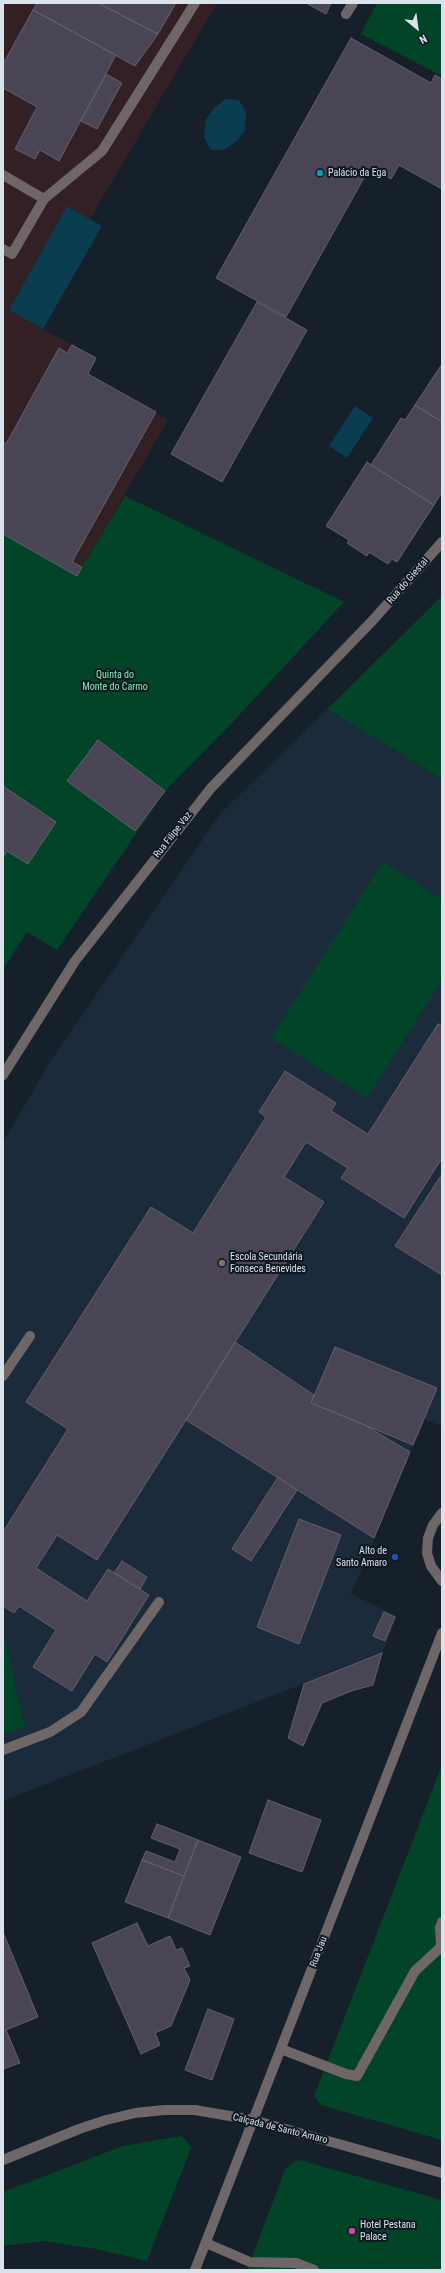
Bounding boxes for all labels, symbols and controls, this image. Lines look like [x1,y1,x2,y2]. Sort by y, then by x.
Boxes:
north arrow [397,8,437,48]
text: N [417,32,429,46]
place label: Palácio da Ega [328,167,386,179]
marker: Palácio da Ega [315,168,325,178]
street label: Rua do Giestal [385,556,431,606]
park label: Quinta do Monte do Carmo [82,669,148,692]
street label: Rua Filipe Vaz [151,809,195,861]
place label: Escola Secundária Fonseca Benevides [230,1251,306,1274]
marker: Escola Secundária Fonseca Benevides [217,1258,227,1268]
place label: Alto de Santo Amaro [336,1545,387,1568]
marker: Alto de Santo Amaro [390,1552,400,1562]
street label: Rua Jau [308,1935,330,1969]
street label: Calçada de Santo Amaro [231,2111,329,2147]
place label: Hotel Pestana Palace [360,2219,416,2242]
marker: Hotel Pestana Palace [347,2226,357,2236]

